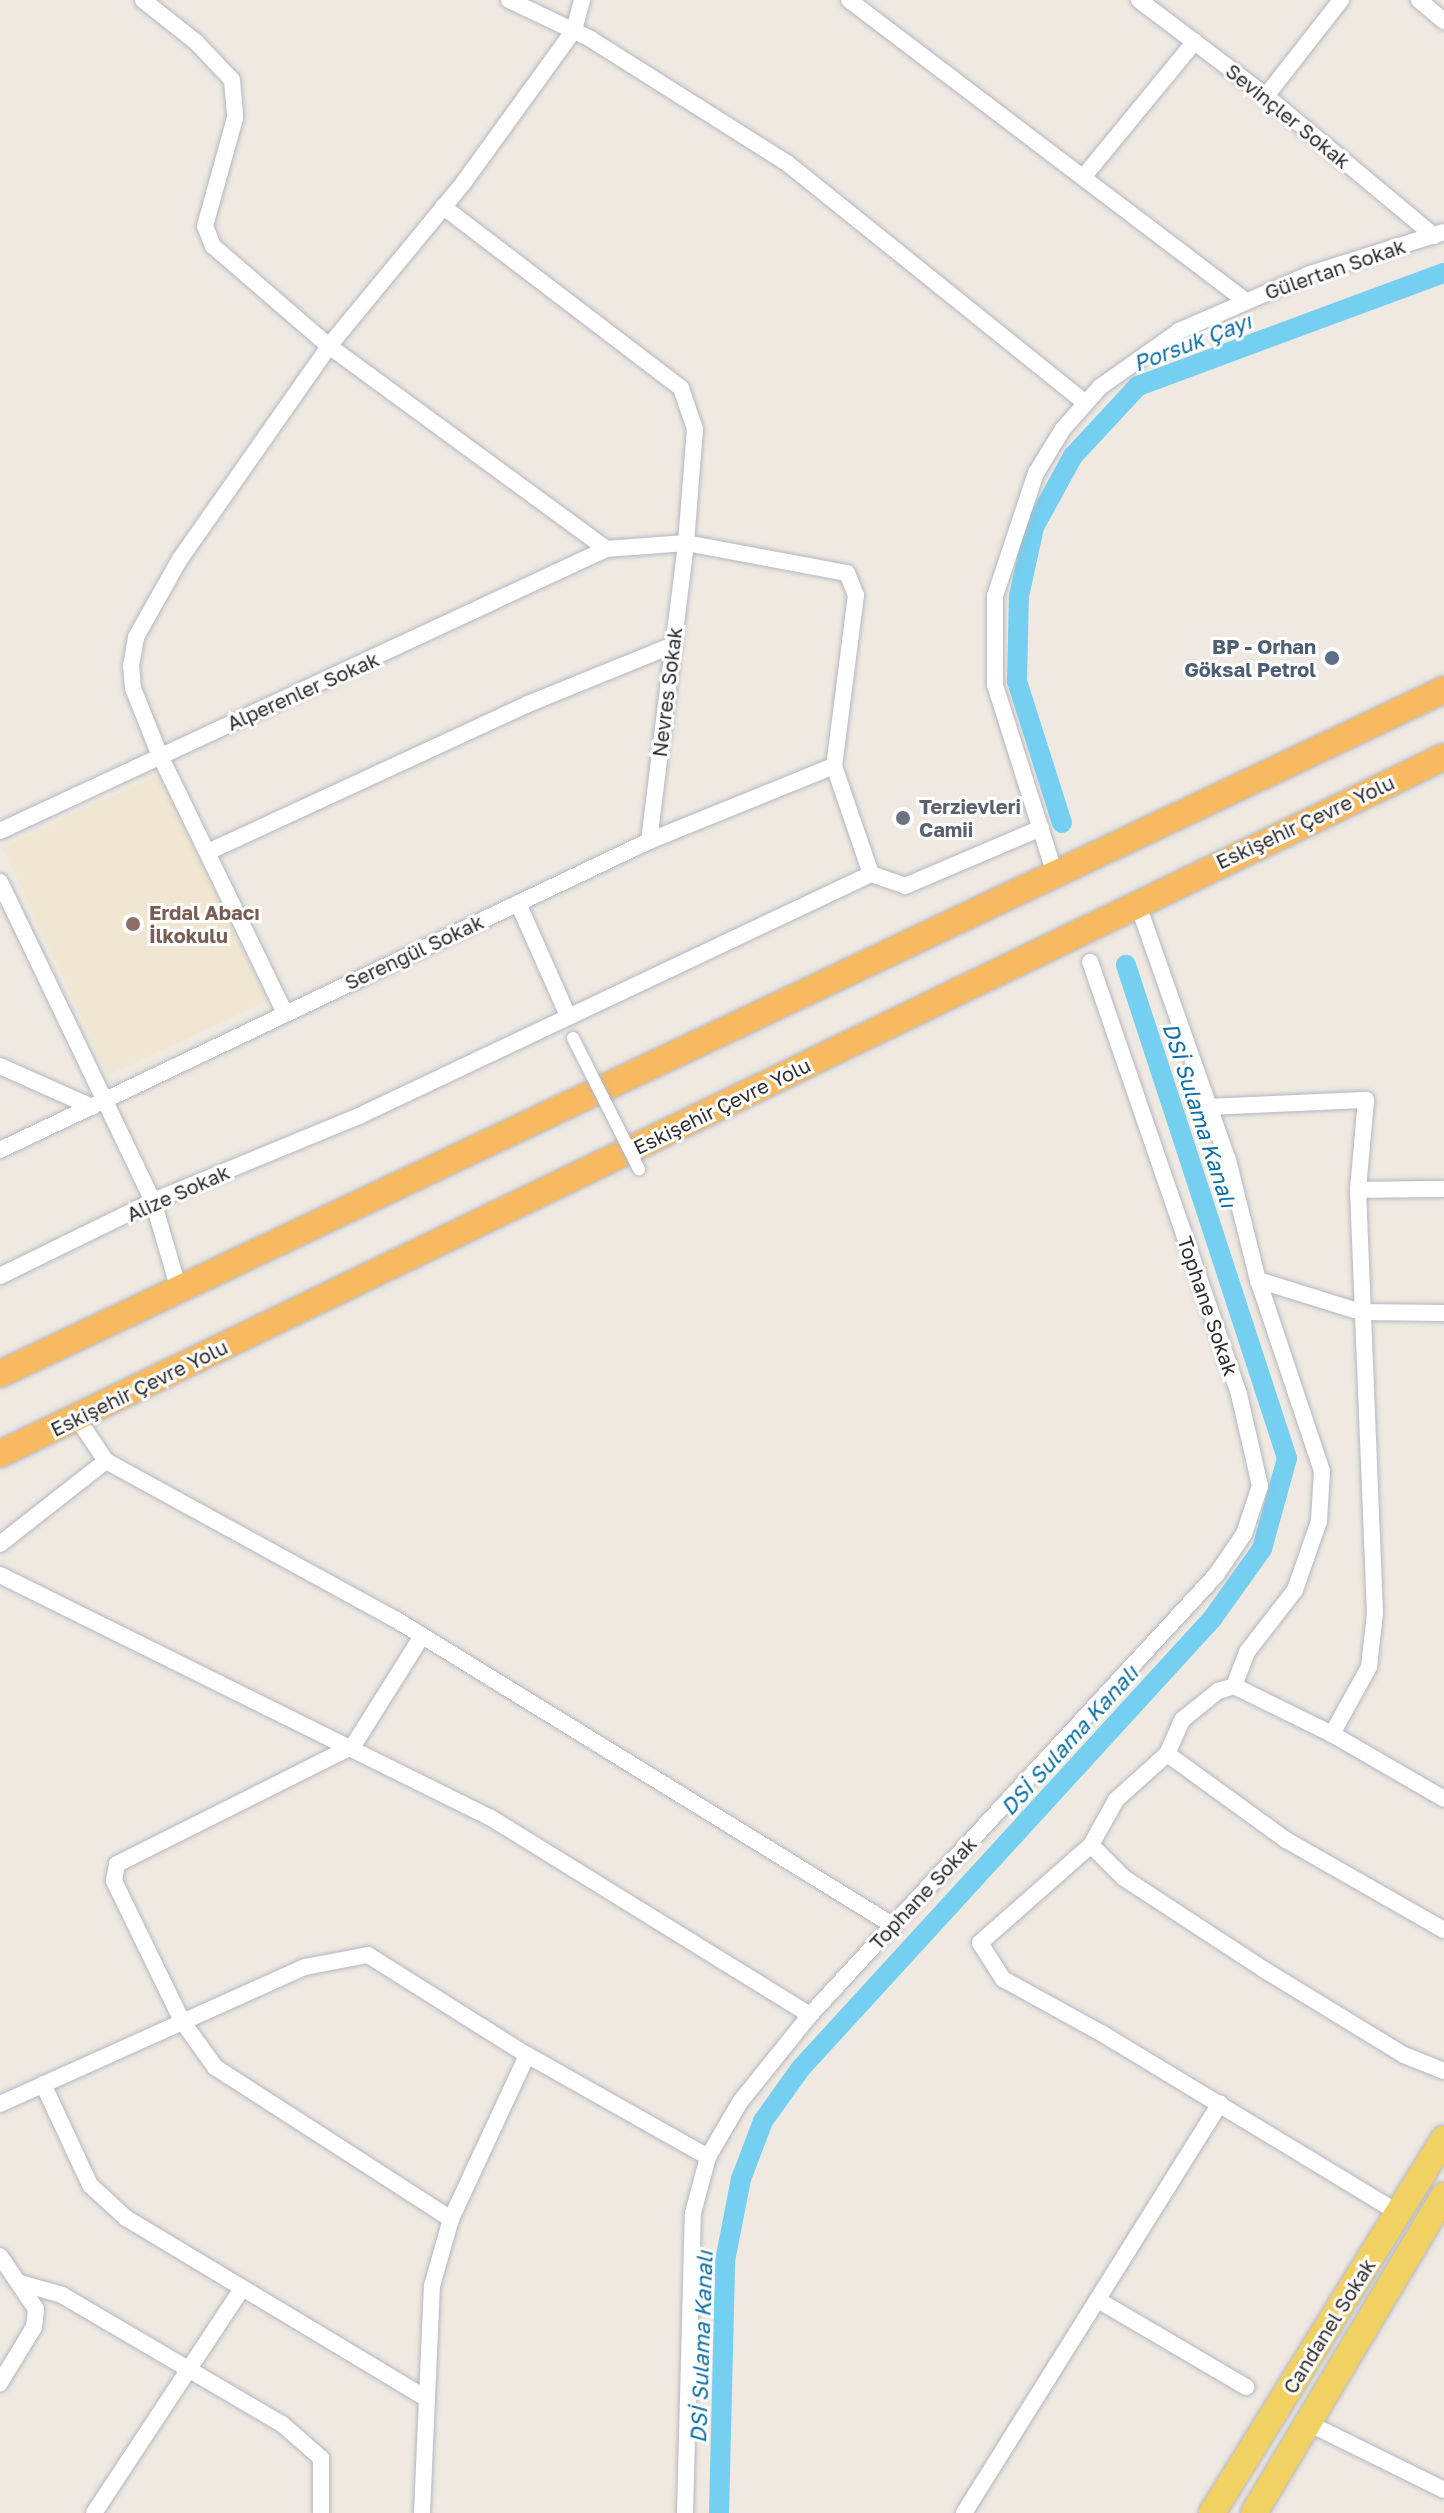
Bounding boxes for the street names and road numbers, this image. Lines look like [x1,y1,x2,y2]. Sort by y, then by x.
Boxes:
street label: Sevinçler Sokak [1221,59,1355,173]
street label: Gülertan Sokak [1261,234,1409,304]
street label: Nevres Sokak [647,626,687,758]
street label: Alperenler Sokak [223,647,383,735]
street label: Eskişehir Çevre Yolu [1212,770,1398,874]
street label: Serengül Sokak [341,909,487,995]
street label: Eskişehir Çevre Yolu [630,1053,814,1159]
street label: Alize Sokak [123,1160,233,1226]
street label: Tophane Sokak [1173,1233,1243,1379]
street label: Eskişehir Çevre Yolu [47,1335,231,1441]
street label: Tophane Sokak [864,1831,982,1955]
street label: Candanel Sokak [1278,2254,1380,2398]

